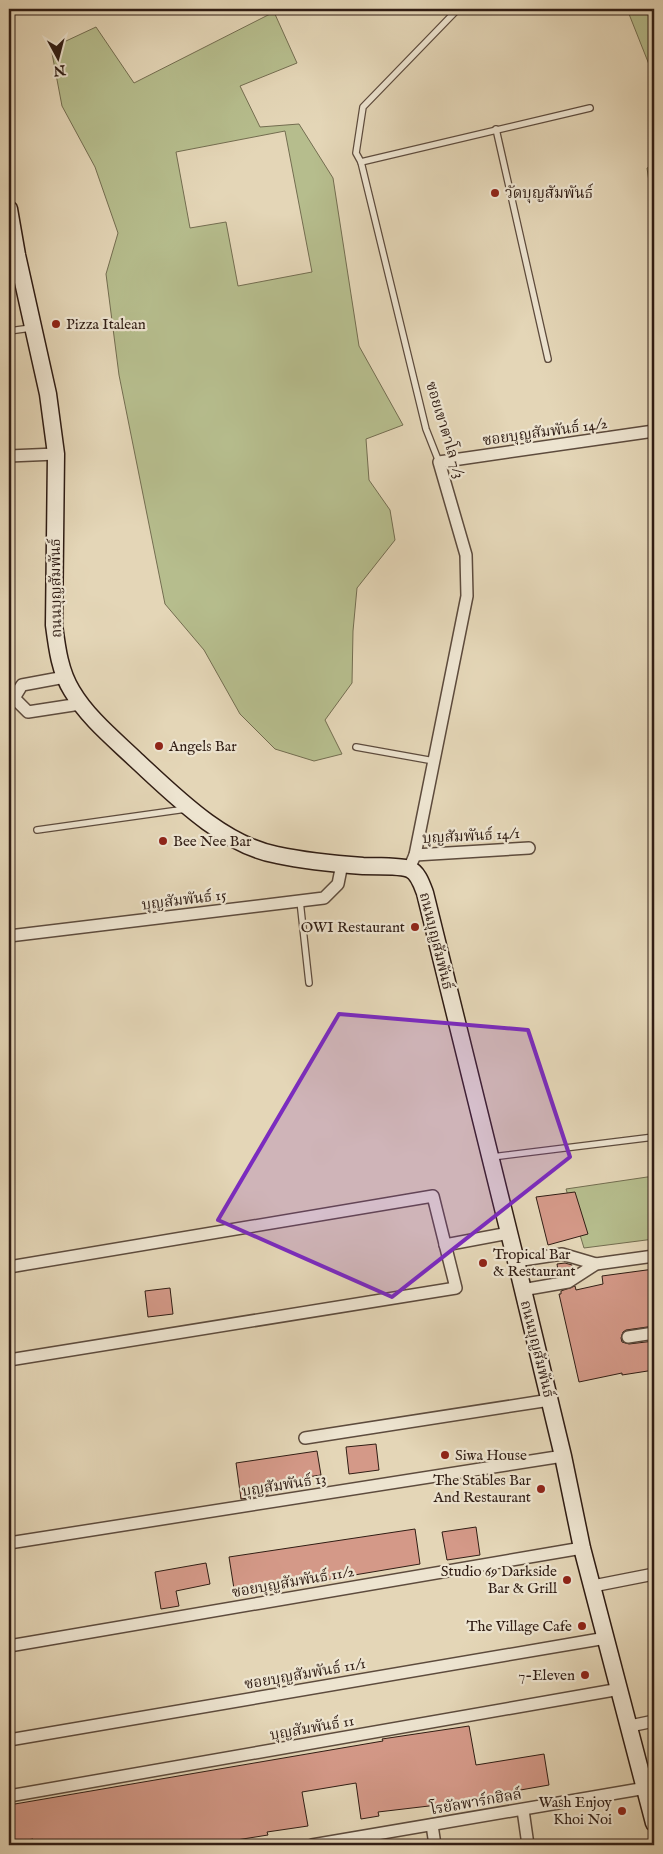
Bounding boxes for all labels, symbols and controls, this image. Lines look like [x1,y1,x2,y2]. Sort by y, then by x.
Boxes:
north arrow [32,32,82,82]
text: N [52,60,68,80]
place label: วัดบุญสัมพันธ์ [505,183,594,204]
marker: วัดบุญสัมพันธ์ [489,187,501,199]
place label: Pizza Italean [66,315,146,334]
marker: Pizza Italean [50,318,62,330]
street label: ซอยเขาตาโล 7/3 [421,379,471,481]
street label: ซอยบุญสัมพันธ์ 14/2 [481,413,609,451]
street label: ถนนบุญสัมพันธ์ [45,538,67,638]
place label: Angels Bar [168,737,237,756]
marker: Angels Bar [153,740,165,752]
street label: บุญสัมพันธ์ 14/1 [422,823,520,849]
place label: Bee Nee Bar [173,832,252,851]
marker: Bee Nee Bar [157,835,169,847]
street label: บุญสัมพันธ์ 15 [140,884,228,916]
street label: ถนนบุญสัมพันธ์ [414,890,458,992]
place label: OWI Restaurant [301,918,405,937]
marker: OWI Restaurant [409,921,421,933]
place label: Tropical Bar & Restaurant [493,1245,576,1281]
marker: Tropical Bar & Restaurant [477,1257,489,1269]
street label: ถนนบุญสัมพันธ์ [515,1298,559,1400]
place label: Siwa House [455,1446,527,1465]
marker: Siwa House [439,1449,451,1461]
street label: บุญสัมพันธ์ 13 [240,1468,328,1502]
place label: The Stables Bar And Restaurant [433,1471,531,1507]
marker: The Stables Bar And Restaurant [535,1483,547,1495]
street label: ซอยบุญสัมพันธ์ 11/2 [230,1561,356,1603]
place label: Studio 69 Darkside Bar & Grill [441,1562,558,1598]
marker: Studio 69 Darkside Bar & Grill [561,1574,573,1586]
place label: The Village Cafe [467,1617,572,1636]
marker: The Village Cafe [576,1620,588,1632]
street label: ซอยบุญสัมพันธ์ 11/1 [243,1653,367,1695]
place label: 7-Eleven [518,1666,575,1685]
marker: 7-Eleven [579,1669,591,1681]
street label: บุญสัมพันธ์ 11 [268,1710,356,1746]
street label: โรยัลพาร์กฮิลล์ [427,1783,523,1820]
place label: Wash Enjoy Khoi Noi [538,1793,613,1829]
marker: Wash Enjoy Khoi Noi [616,1805,628,1817]

